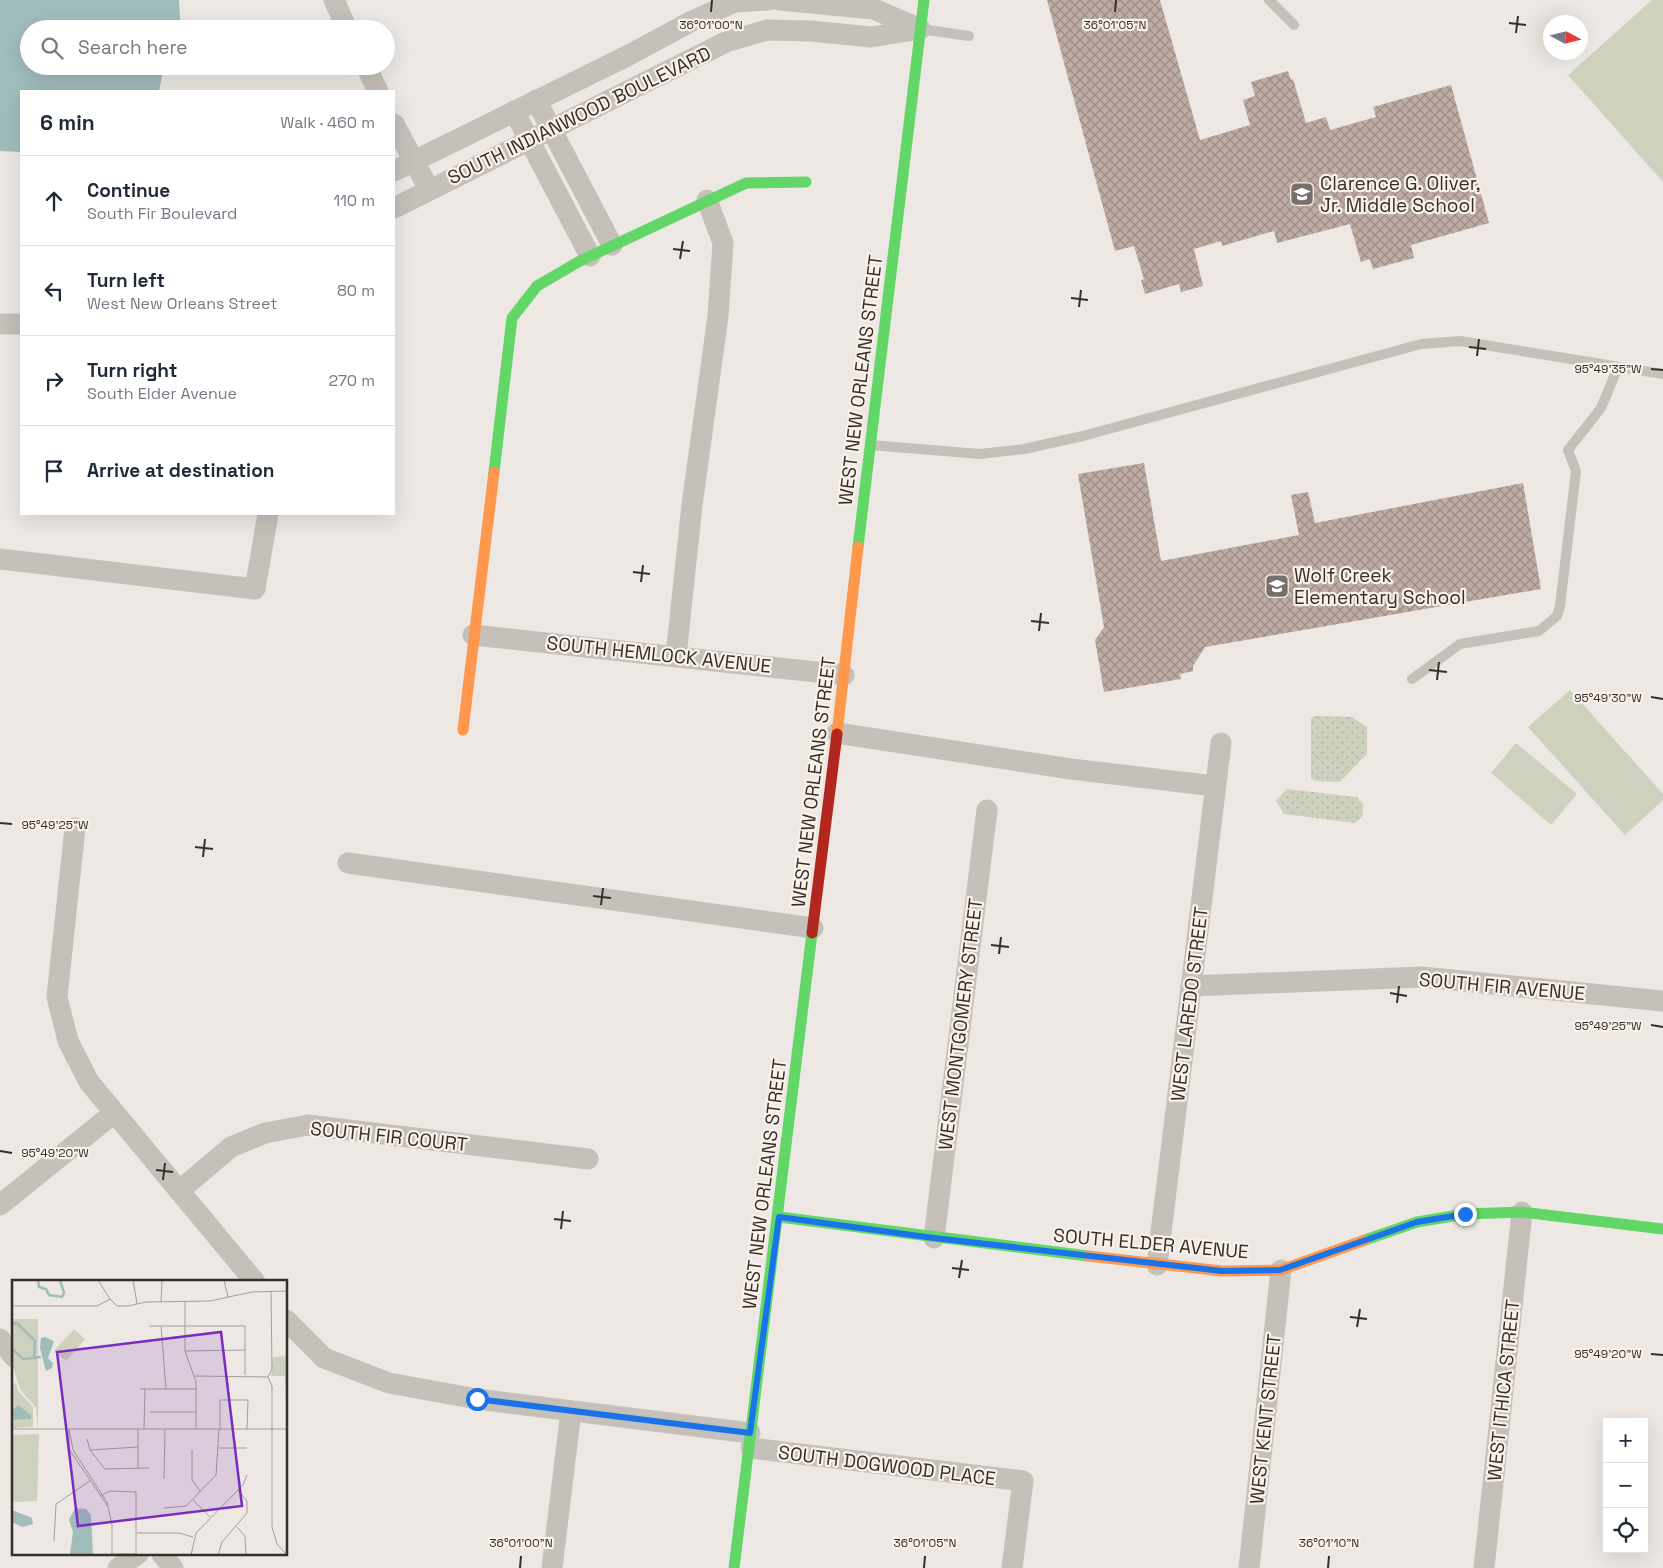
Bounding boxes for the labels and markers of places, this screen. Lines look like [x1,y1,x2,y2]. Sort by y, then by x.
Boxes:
place label: Clarence G. Oliver, Jr. Middle School [1320,171,1480,218]
school or university icon: Clarence G. Oliver, Jr. Middle School [1289,181,1315,207]
place label: Wolf Creek Elementary School [1294,563,1466,610]
school or university icon: Wolf Creek Elementary School [1264,573,1290,599]

